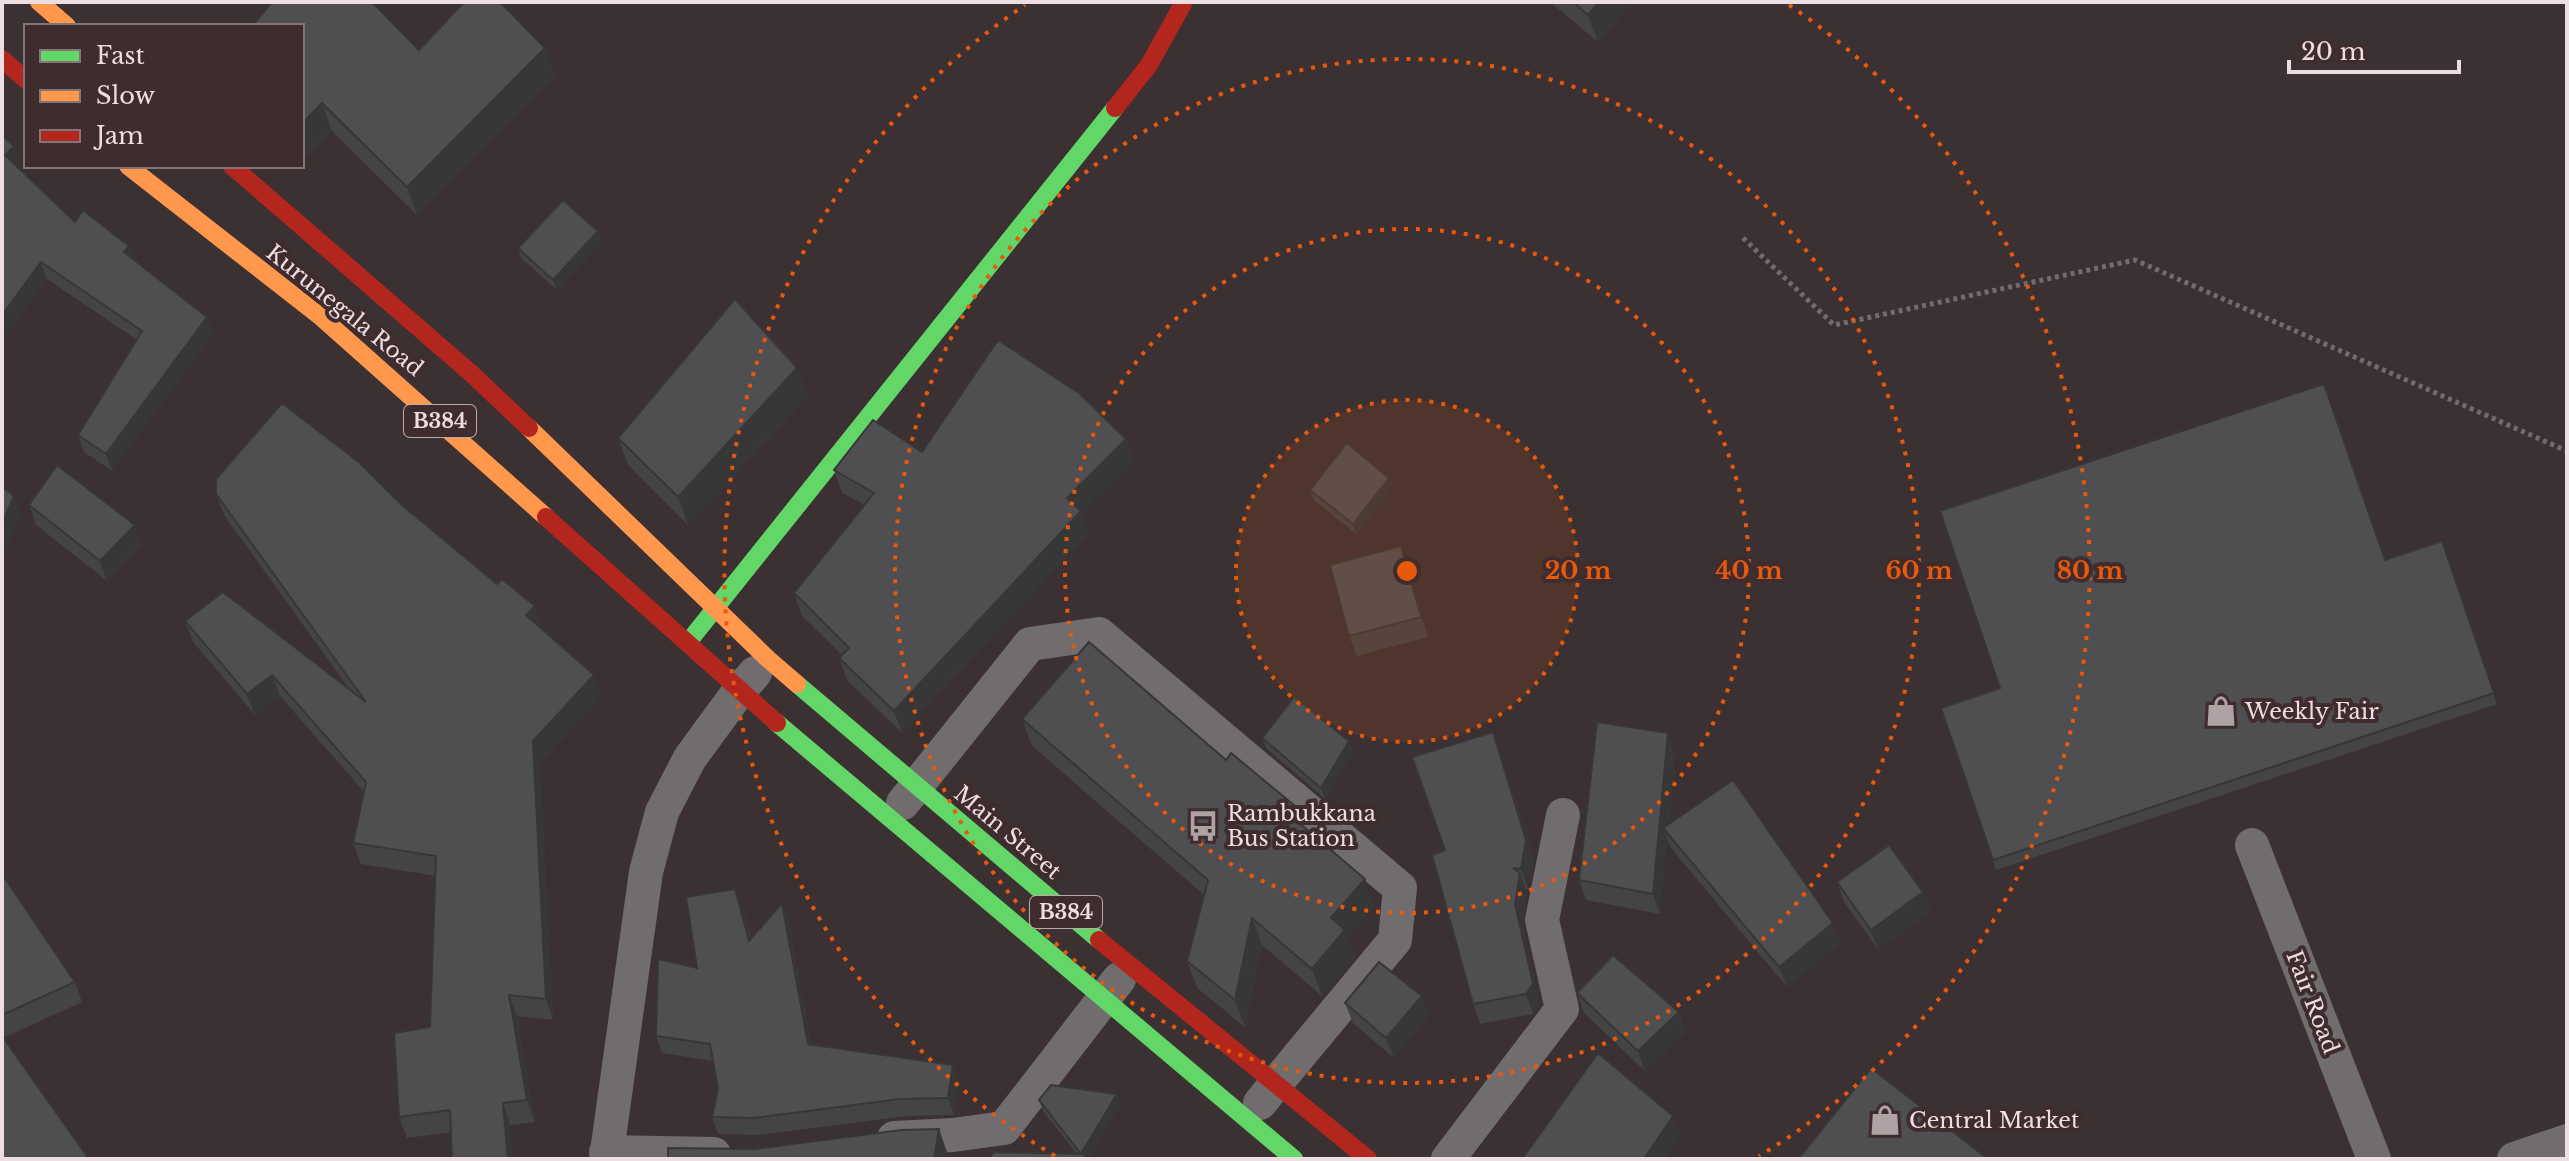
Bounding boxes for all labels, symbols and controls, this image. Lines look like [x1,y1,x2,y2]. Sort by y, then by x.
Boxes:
legend [24,24,304,168]
scale bar [2289,24,2459,74]
text: 20 m [2301,37,2366,66]
text: Fast [96,41,144,70]
text: Slow [96,81,155,110]
text: Jam [93,121,144,150]
street label: Kurunegala Road [261,239,429,382]
road number: B384 [404,405,476,437]
text: 20 m [1545,556,1612,585]
text: 40 m [1716,556,1783,585]
text: 60 m [1885,556,1953,585]
text: 80 m [2057,556,2124,585]
centre of rings [1393,557,1421,585]
shop icon: Weekly Fair [2204,694,2238,728]
place label: Weekly Fair [2244,698,2379,725]
street label: Main Street [949,780,1067,885]
place label: Rambukkana Bus Station [1227,800,1377,852]
bus stop icon: Rambukkana Bus Station [1186,809,1220,843]
road number: B384 [1030,896,1102,928]
street label: Fair Road [2281,947,2345,1058]
shop icon: Central Market [1868,1103,1902,1137]
place label: Central Market [1909,1107,2080,1134]

